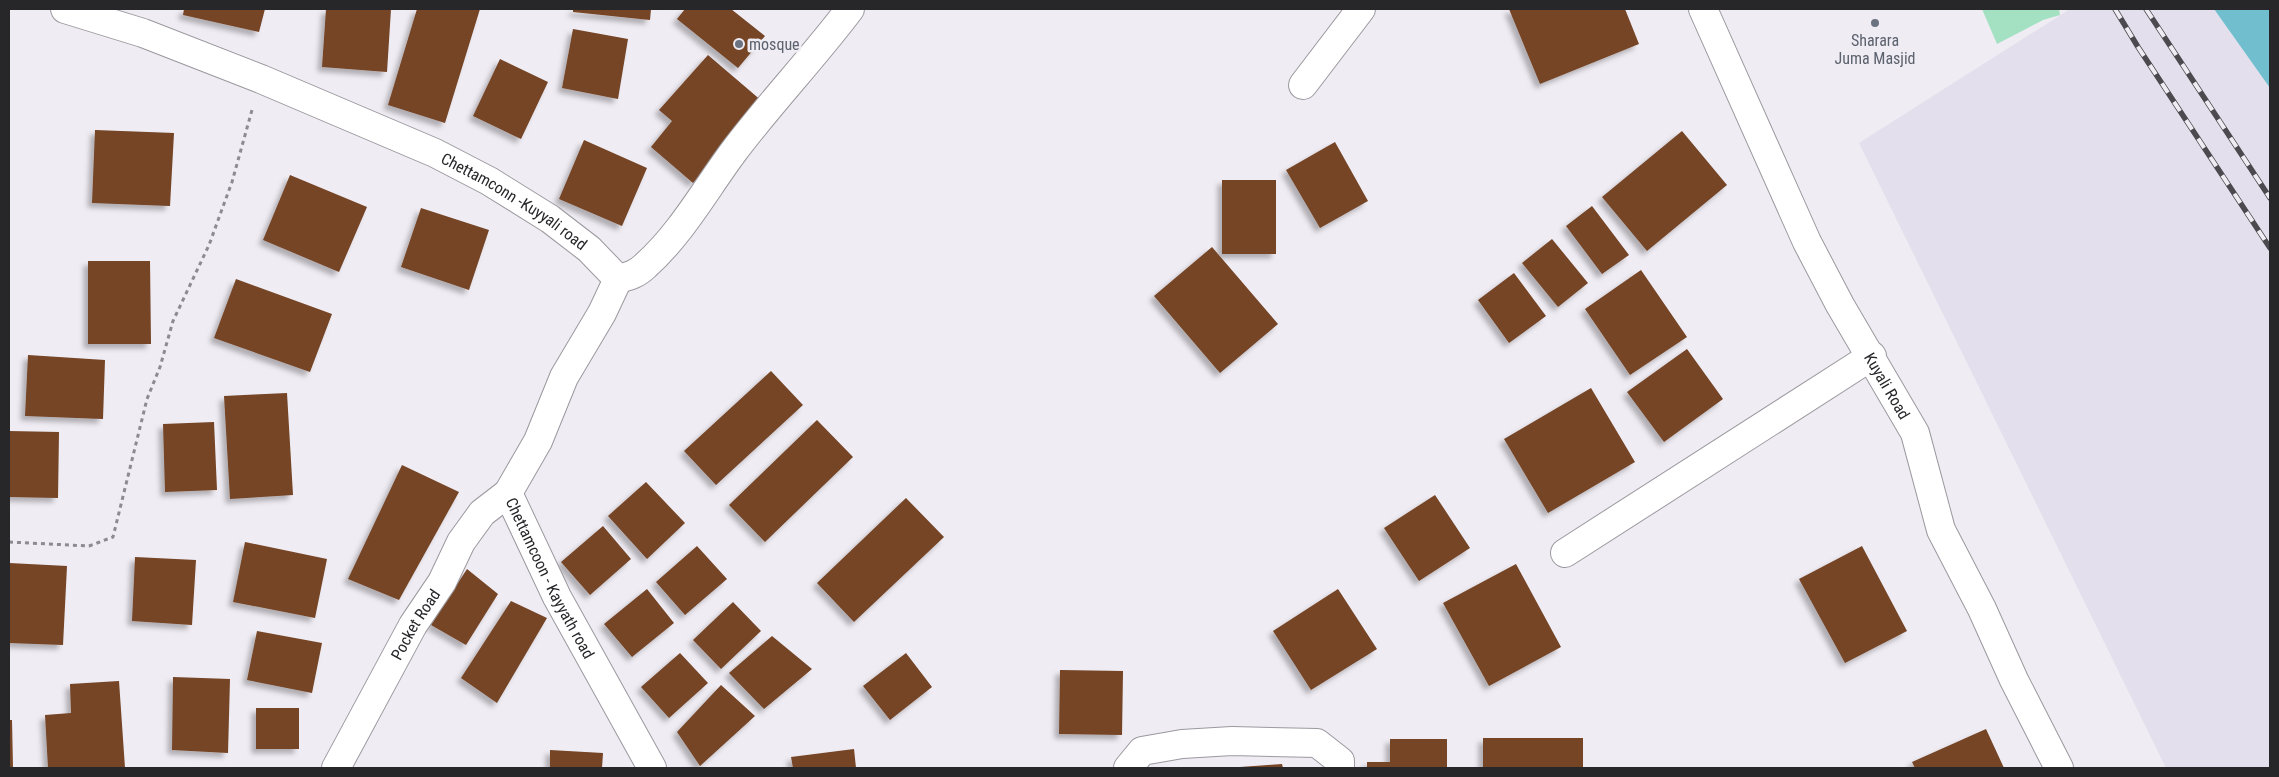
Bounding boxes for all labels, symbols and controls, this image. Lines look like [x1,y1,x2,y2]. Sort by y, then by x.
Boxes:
marker: Sharara Juma Masjid [1869,17,1881,29]
place label: Sharara Juma Masjid [1834,31,1916,68]
place label: mosque [749,35,800,54]
marker: mosque [733,38,745,50]
street label: Chettamconn -Kuyyali road [438,148,591,254]
street label: Kuyali Road [1861,349,1914,422]
street label: Chettamcoon - Kayyath road [502,494,599,662]
street label: Pocket Road [387,586,444,663]

